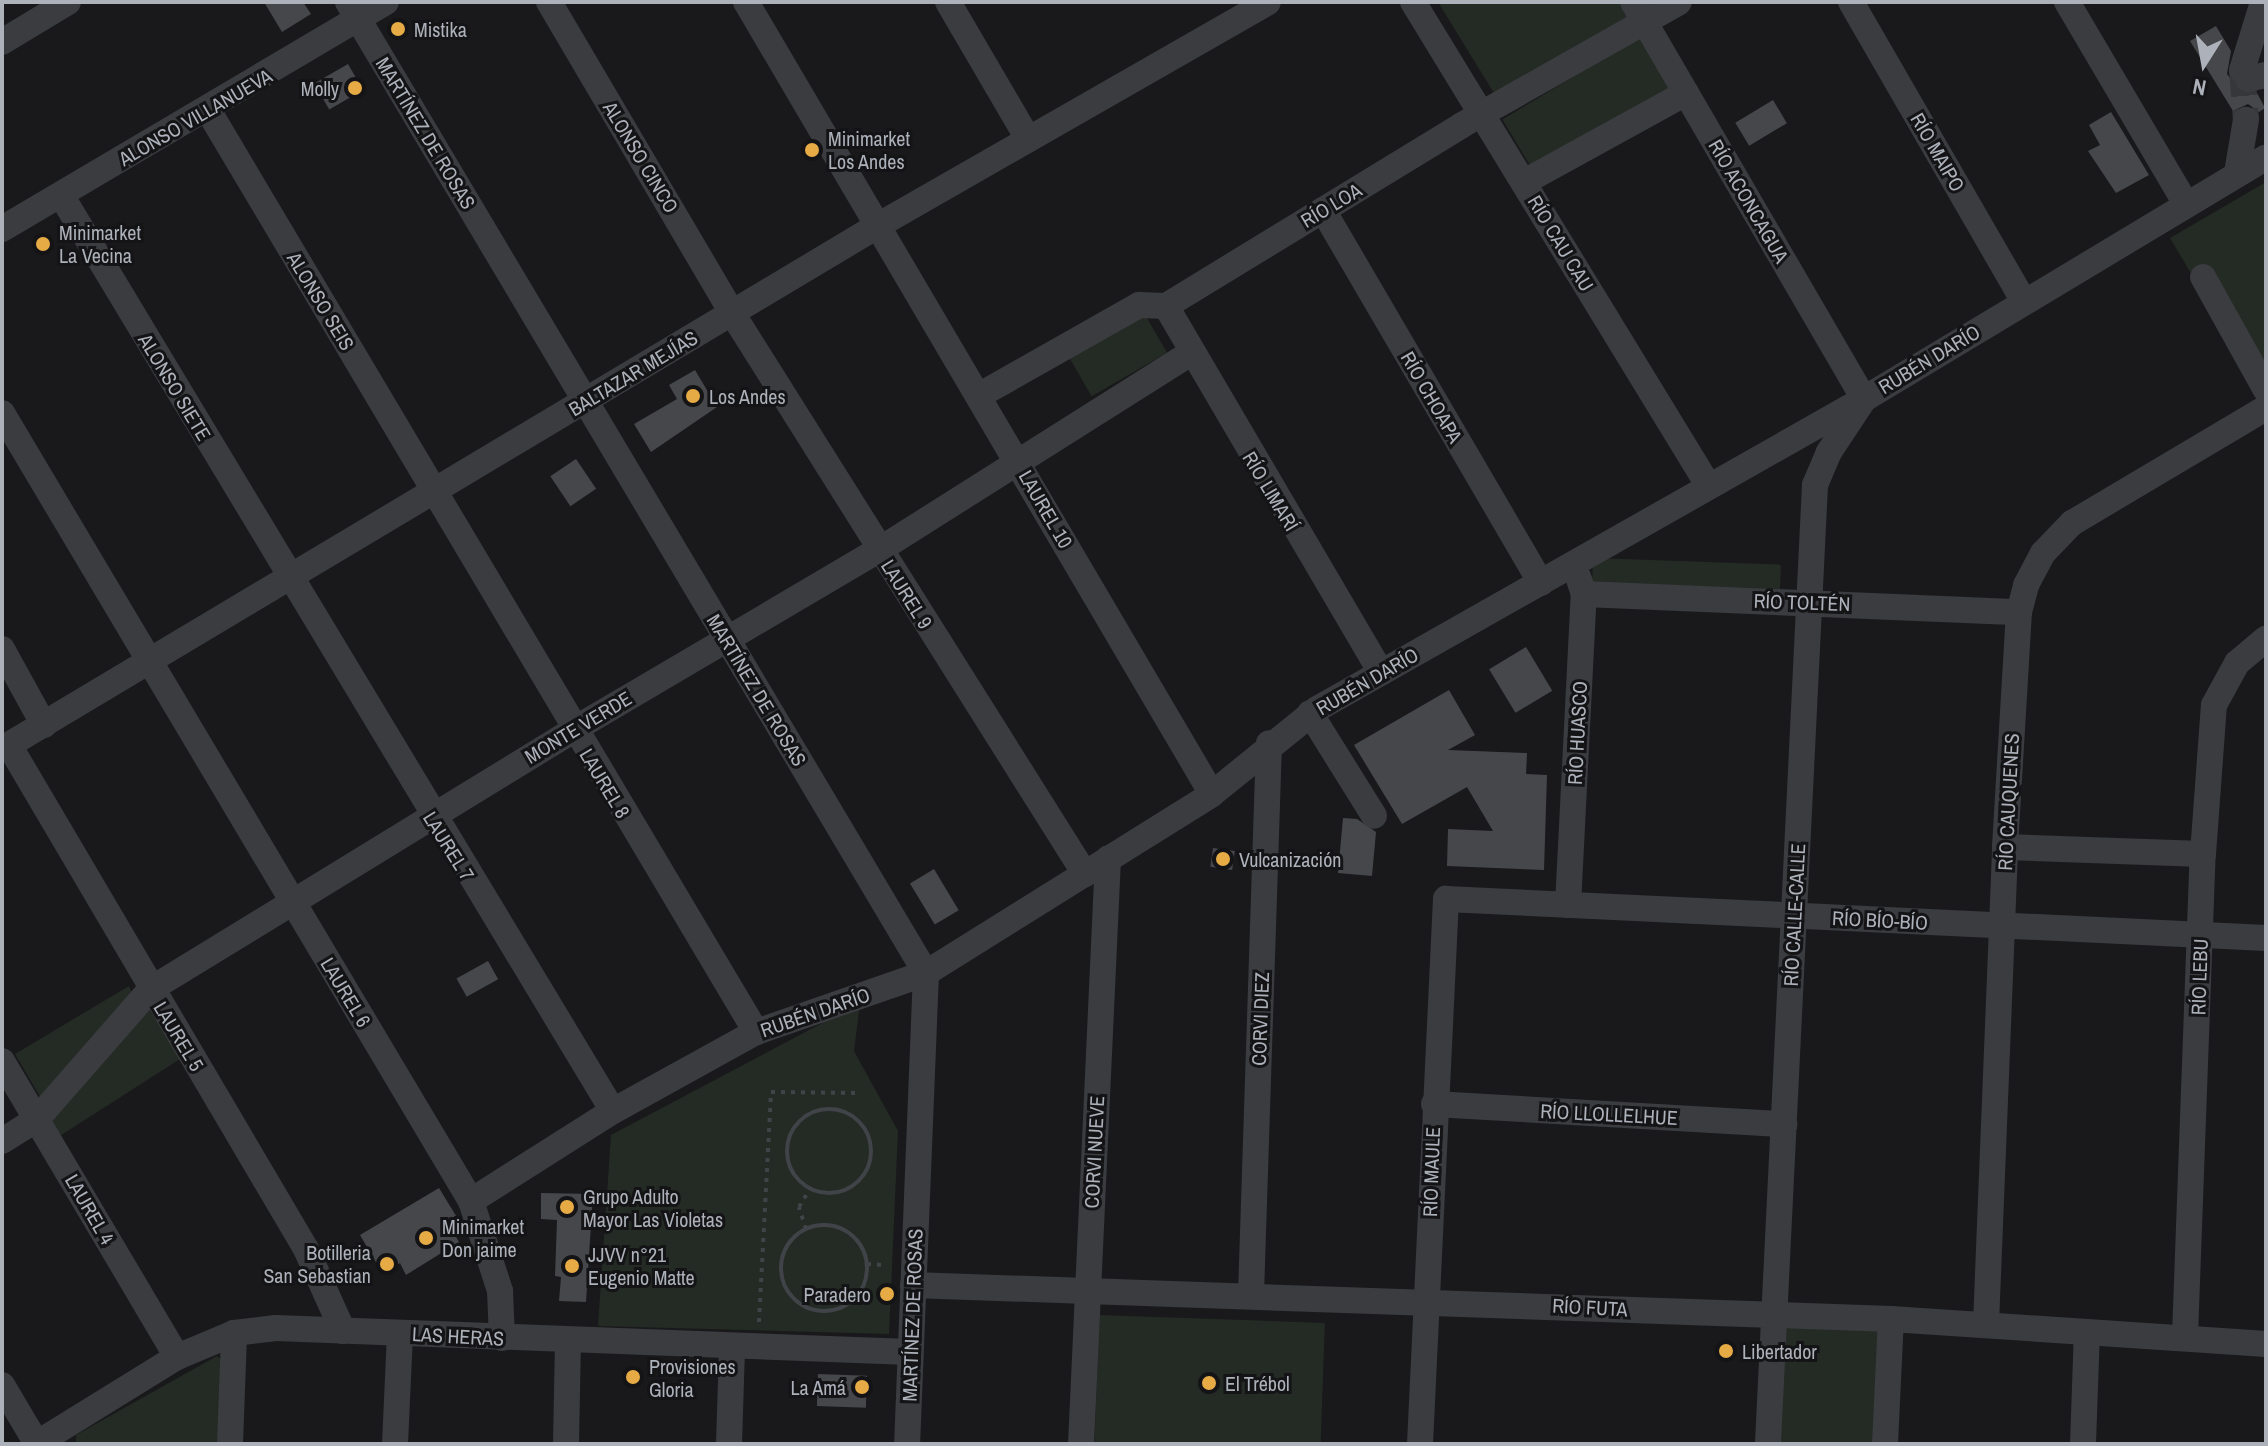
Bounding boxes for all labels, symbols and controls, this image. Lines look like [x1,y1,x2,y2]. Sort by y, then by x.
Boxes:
place label: Mistika [414,17,467,41]
marker: Mistika [389,20,407,38]
north arrow [2164,24,2244,104]
street label: MARTÍNEZ DE ROSAS [371,53,481,213]
street label: ALONSO VILLANUEVA [114,63,276,171]
text: N [2190,72,2209,104]
place label: Molly [301,76,339,100]
marker: Molly [346,79,364,97]
street label: ALONSO CINCO [598,97,684,217]
street label: RÍO MAIPO [1906,109,1970,195]
place label: Minimarket Los Andes [828,126,910,173]
street label: RÍO ACONCAGUA [1704,135,1794,267]
marker: Minimarket Los Andes [803,141,821,159]
street label: RÍO LOA [1296,178,1366,232]
street label: RÍO CAU CAU [1523,191,1599,295]
place label: Minimarket La Vecina [59,220,141,267]
marker: Minimarket La Vecina [34,235,52,253]
street label: ALONSO SEIS [282,248,360,354]
street label: RUBÉN DARÍO [1874,319,1984,399]
street label: BALTAZAR MEJÍAS [564,325,702,421]
street label: ALONSO SIETE [134,329,216,445]
street label: RÍO CHOAPA [1396,347,1468,447]
place label: Los Andes [709,384,786,408]
marker: Los Andes [684,387,702,405]
street label: RÍO LIMARÍ [1238,447,1304,535]
street label: LAUREL 10 [1014,466,1078,552]
street label: LAUREL 9 [876,555,938,633]
street label: RÍO TOLTÉN [1753,588,1851,616]
street label: MARTÍNEZ DE ROSAS [702,610,812,770]
street label: RUBÉN DARÍO [1312,642,1422,720]
street label: RÍO HUASCO [1562,681,1592,785]
street label: MONTE VERDE [520,686,636,768]
street label: RÍO CAUQUENES [1992,733,2024,871]
street label: LAUREL 8 [575,744,635,822]
street label: LAUREL 7 [418,807,480,885]
street label: RÍO CALLE-CALLE [1778,843,1810,987]
place label: Vulcanización [1239,847,1341,871]
marker: Vulcanización [1214,850,1232,868]
street label: RÍO BÍO-BÍO [1832,906,1928,934]
street label: RÍO LEBU [2186,938,2212,1016]
street label: LAUREL 6 [316,953,376,1031]
street label: CORVI DIEZ [1246,972,1274,1066]
street label: RUBÉN DARÍO [757,982,873,1042]
street label: LAUREL 5 [149,997,209,1075]
street label: CORVI NUEVE [1079,1095,1109,1209]
street label: RÍO LLOLLELHUE [1540,1098,1678,1130]
street label: RÍO MAULE [1417,1126,1445,1218]
street label: LAUREL 4 [60,1169,120,1249]
place label: Grupo Adulto Mayor Las Violetas [583,1184,723,1231]
marker: Grupo Adulto Mayor Las Violetas [558,1198,576,1216]
place label: Minimarket Don jaime [442,1214,524,1261]
street label: MARTÍNEZ DE ROSAS [897,1228,927,1402]
marker: Minimarket Don jaime [417,1229,435,1247]
place label: Botilleria San Sebastian [263,1240,371,1287]
place label: JJVV n°21 Eugenio Matte [588,1242,695,1289]
marker: Botilleria San Sebastian [378,1255,396,1273]
marker: JJVV n°21 Eugenio Matte [563,1257,581,1275]
place label: Paradero [804,1282,871,1306]
marker: Paradero [878,1285,896,1303]
street label: RÍO FUTA [1552,1293,1628,1321]
street label: LAS HERAS [411,1322,505,1350]
place label: Libertador [1742,1339,1817,1363]
marker: Libertador [1717,1342,1735,1360]
place label: Provisiones Gloria [649,1354,736,1401]
marker: Provisiones Gloria [624,1368,642,1386]
place label: El Trébol [1225,1371,1290,1395]
marker: El Trébol [1200,1374,1218,1392]
place label: La Amá [789,1375,846,1399]
marker: La Amá [853,1378,871,1396]

